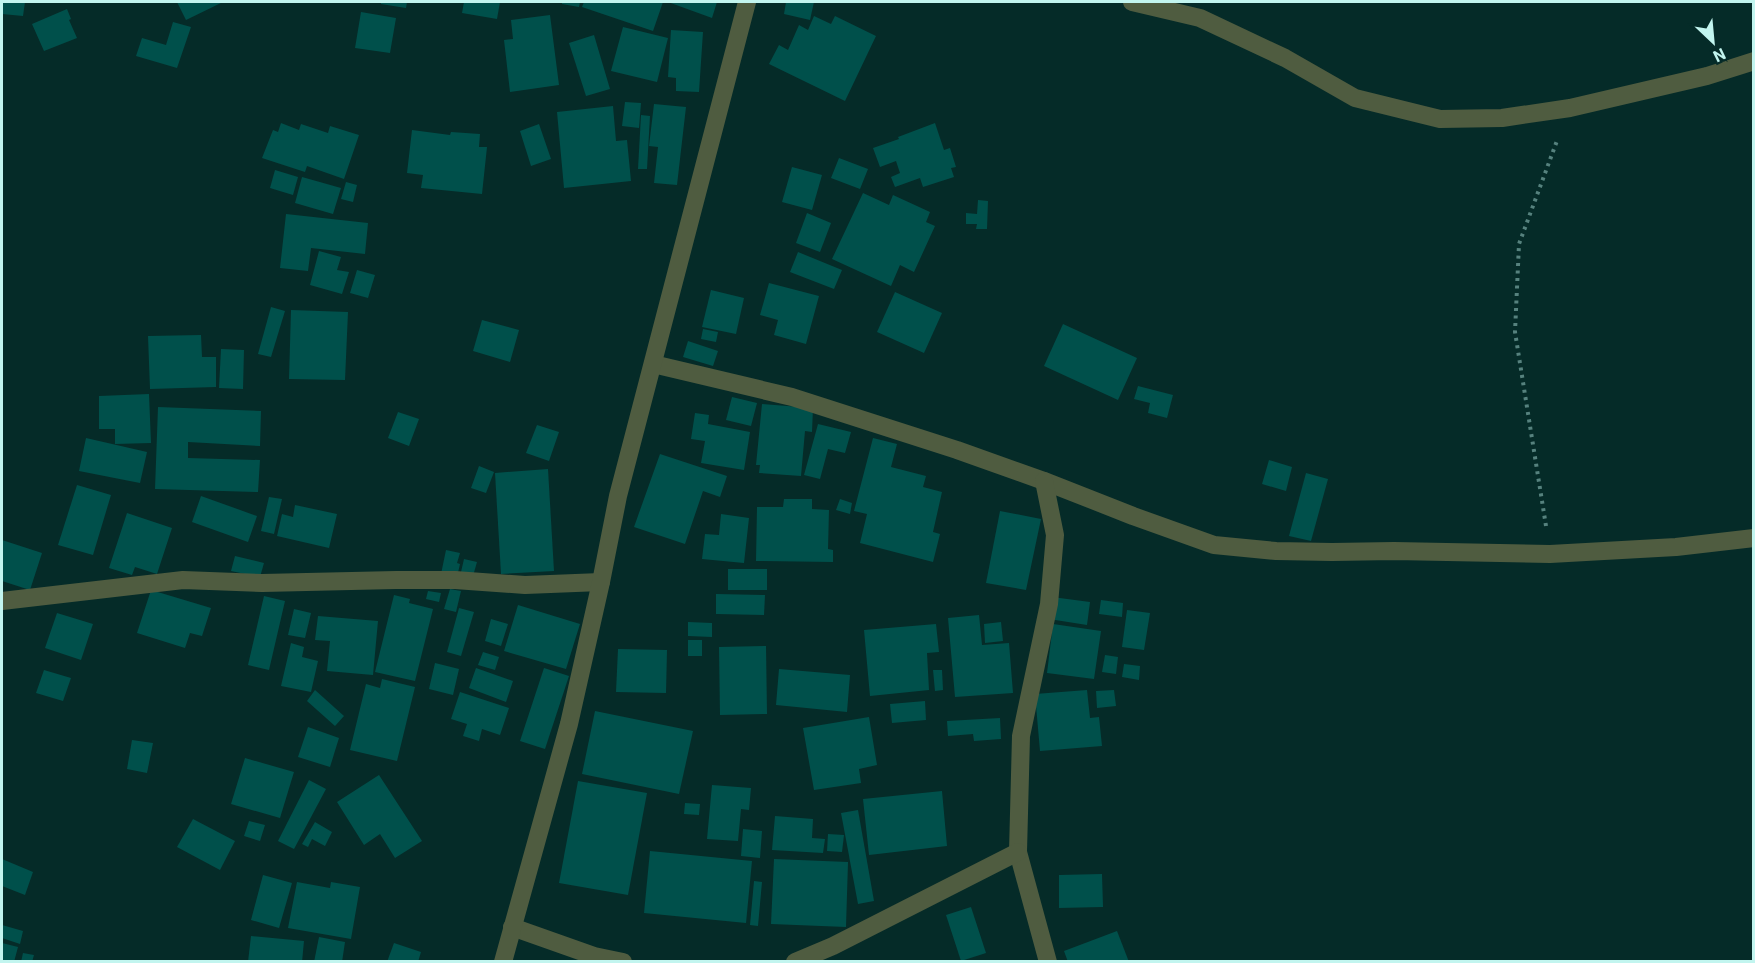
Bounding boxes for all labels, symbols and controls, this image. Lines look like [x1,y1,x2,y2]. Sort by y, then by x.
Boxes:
north arrow [1683,12,1743,72]
text: N [1710,44,1729,66]

